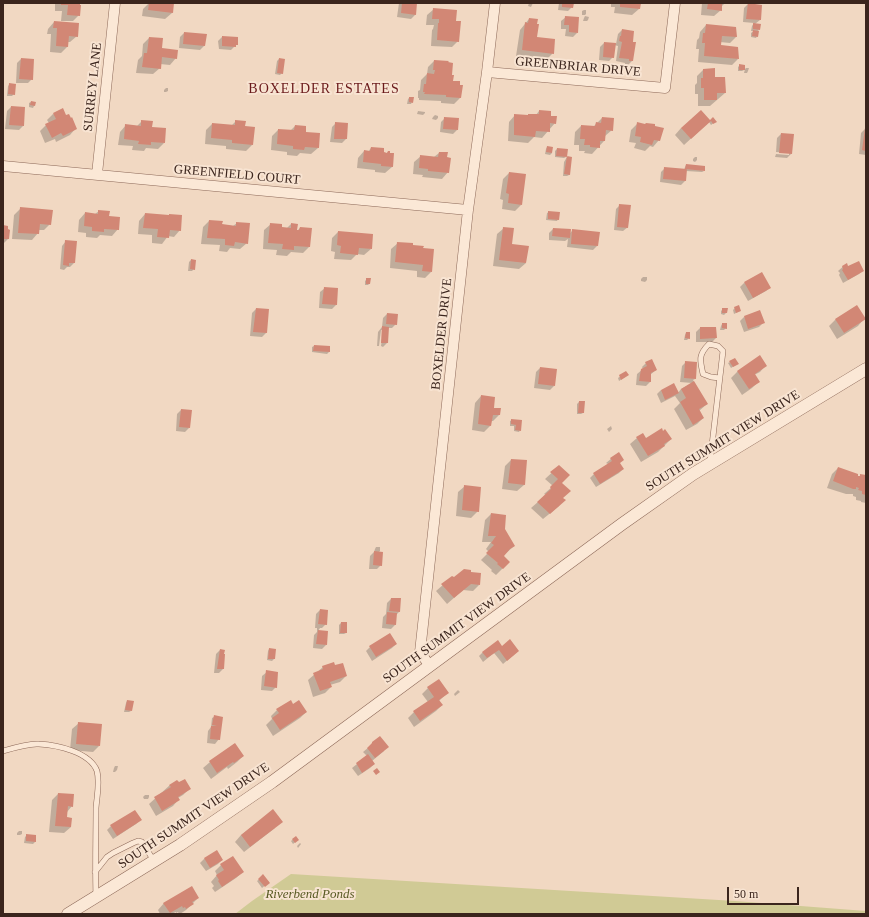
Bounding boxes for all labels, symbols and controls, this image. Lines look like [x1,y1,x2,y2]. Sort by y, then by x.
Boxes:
street label: SURREY LANE [81,42,105,132]
street label: GREENBRIAR DRIVE [515,54,641,80]
district label: BOXELDER ESTATES [248,81,400,97]
street label: GREENFIELD COURT [173,162,301,188]
street label: BOXELDER DRIVE [428,277,456,391]
street label: SOUTH SUMMIT VIEW DRIVE [643,387,803,495]
street label: SOUTH SUMMIT VIEW DRIVE [380,569,534,687]
street label: SOUTH SUMMIT VIEW DRIVE [116,760,272,872]
scale bar [729,879,801,905]
park label: Riverbend Ponds [265,887,355,903]
text: 50 m [734,887,758,901]

